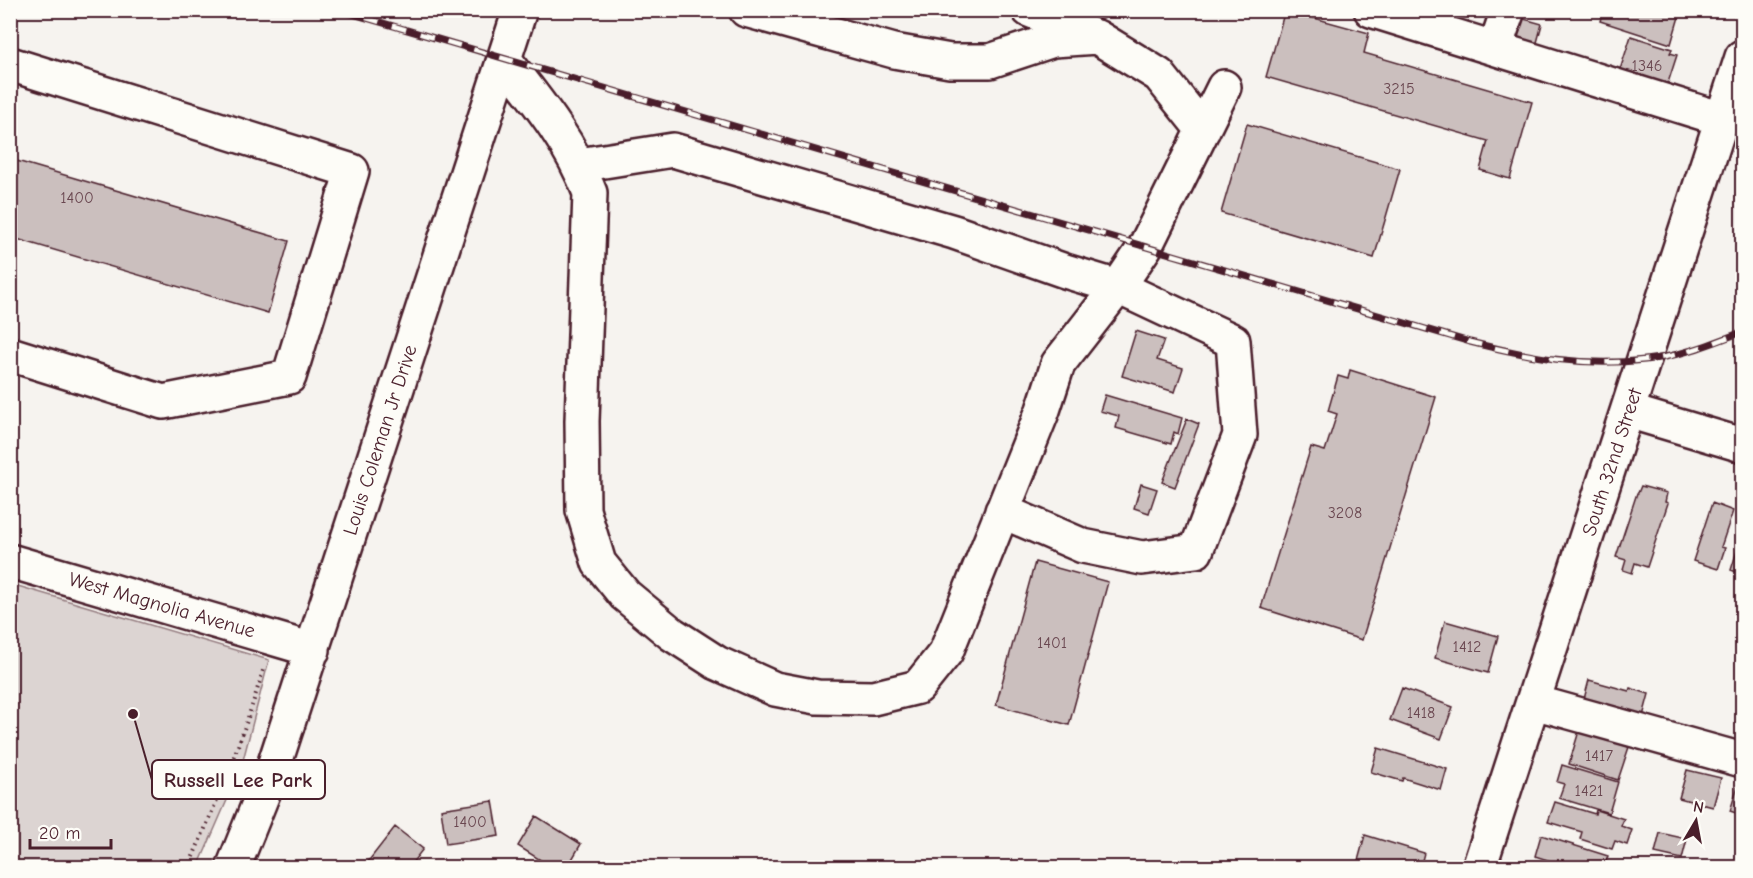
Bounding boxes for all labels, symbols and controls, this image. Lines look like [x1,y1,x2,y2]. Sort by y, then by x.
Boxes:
house number: 1346 [1632,57,1662,75]
house number: 3215 [1383,80,1415,98]
house number: 1400 [60,189,94,207]
street label: Louis Coleman Jr Drive [338,342,422,538]
street label: South 32nd Street [1577,384,1647,539]
house number: 3208 [1328,504,1362,522]
street label: West Magnolia Avenue [66,567,258,643]
house number: 1401 [1037,634,1067,652]
house number: 1412 [1453,638,1481,656]
house number: 1418 [1407,704,1435,722]
house number: 1417 [1585,747,1613,765]
callout: Russell Lee Park [152,760,325,799]
text: Russell Lee Park [164,768,313,792]
house number: 1421 [1575,782,1603,800]
north arrow [1666,791,1726,851]
text: N [1692,797,1705,817]
scale bar [30,812,111,850]
house number: 1400 [453,813,487,831]
text: 20 m [39,823,80,844]

